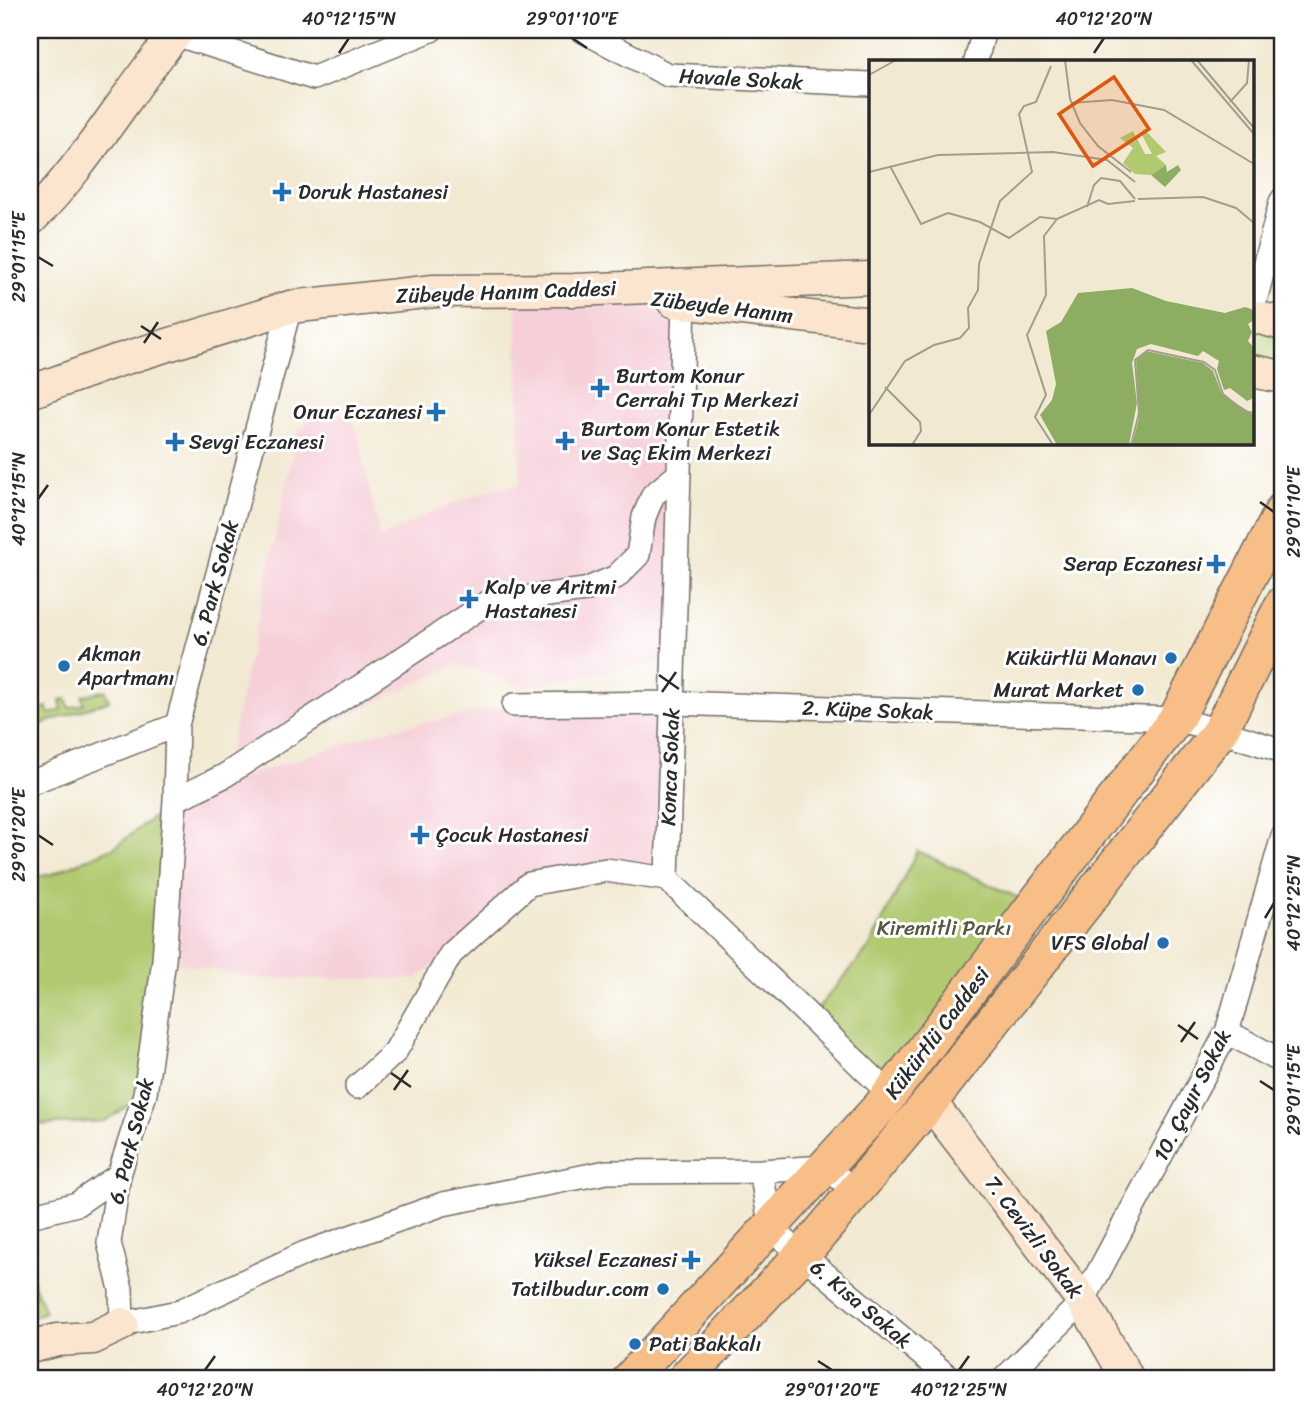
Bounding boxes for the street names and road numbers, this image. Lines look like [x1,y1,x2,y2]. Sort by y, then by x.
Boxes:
street label: Havale Sokak [678,57,805,101]
street label: Zübeyde Hanım Caddesi [395,269,618,315]
street label: Zübeyde Hanım [649,279,795,335]
street label: 6. Park Sokak [180,515,250,650]
street label: 2. Küpe Sokak [801,689,935,731]
street label: Konca Sokak [649,707,691,826]
street label: Kükürtlü Caddesi [874,957,1001,1108]
street label: 10. Çayır Sokak [1142,1022,1242,1168]
street label: 6. Park Sokak [97,1073,165,1208]
street label: 7. Cevizli Sokak [975,1167,1093,1307]
street label: 6. Kısa Sokak [801,1249,921,1359]

